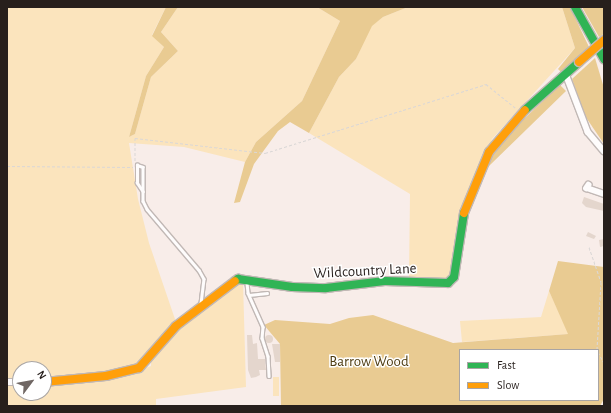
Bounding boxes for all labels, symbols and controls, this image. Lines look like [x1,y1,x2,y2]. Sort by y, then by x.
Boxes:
street label: Wildcountry Lane [313,259,417,283]
legend [459,349,599,401]
park label: Barrow Wood [329,353,409,371]
text: Fast [497,359,516,371]
north arrow [12,361,52,401]
text: N [35,369,48,381]
text: Slow [497,379,519,391]

